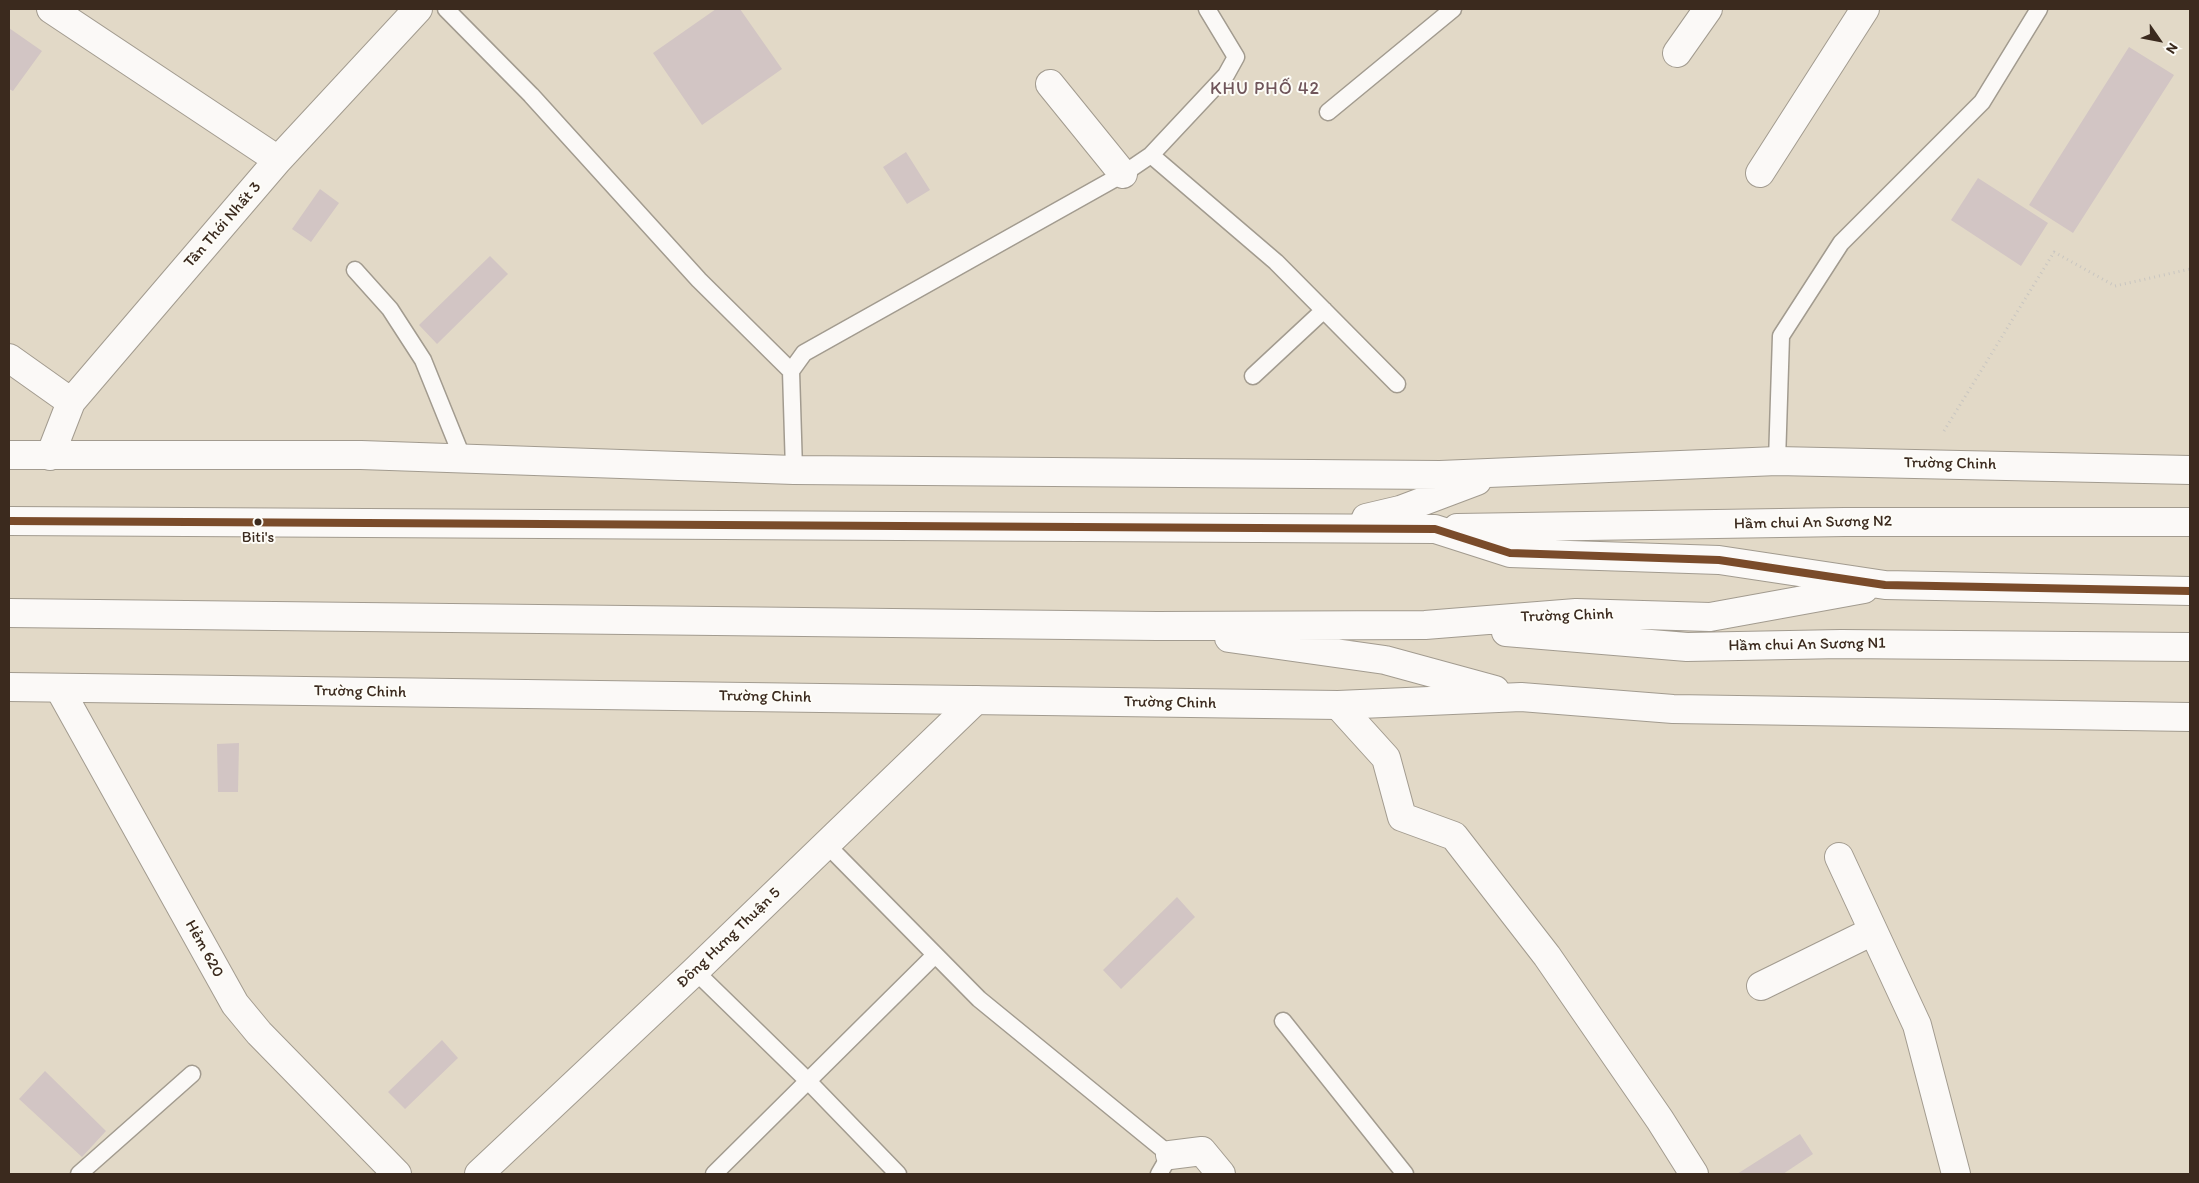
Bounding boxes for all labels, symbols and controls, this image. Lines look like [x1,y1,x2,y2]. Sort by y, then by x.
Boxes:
north arrow [2134,15,2184,65]
text: N [2162,40,2182,57]
district label: KHU PHỐ 42 [1209,78,1321,100]
street label: Tân Thới Nhất 3 [180,178,266,272]
street label: Trường Chinh [1904,454,1996,474]
street label: Hầm chui An Sương N2 [1734,512,1892,534]
marker: Biti's [253,517,263,527]
place label: Biti's [242,529,274,547]
street label: Trường Chinh [1520,605,1614,627]
street label: Hầm chui An Sương N1 [1728,634,1886,656]
street label: Trường Chinh [314,682,406,702]
street label: Trường Chinh [719,687,811,707]
street label: Trường Chinh [1124,693,1216,713]
street label: Đông Hưng Thuận 5 [673,884,785,992]
street label: Hẻm 620 [180,917,228,981]

